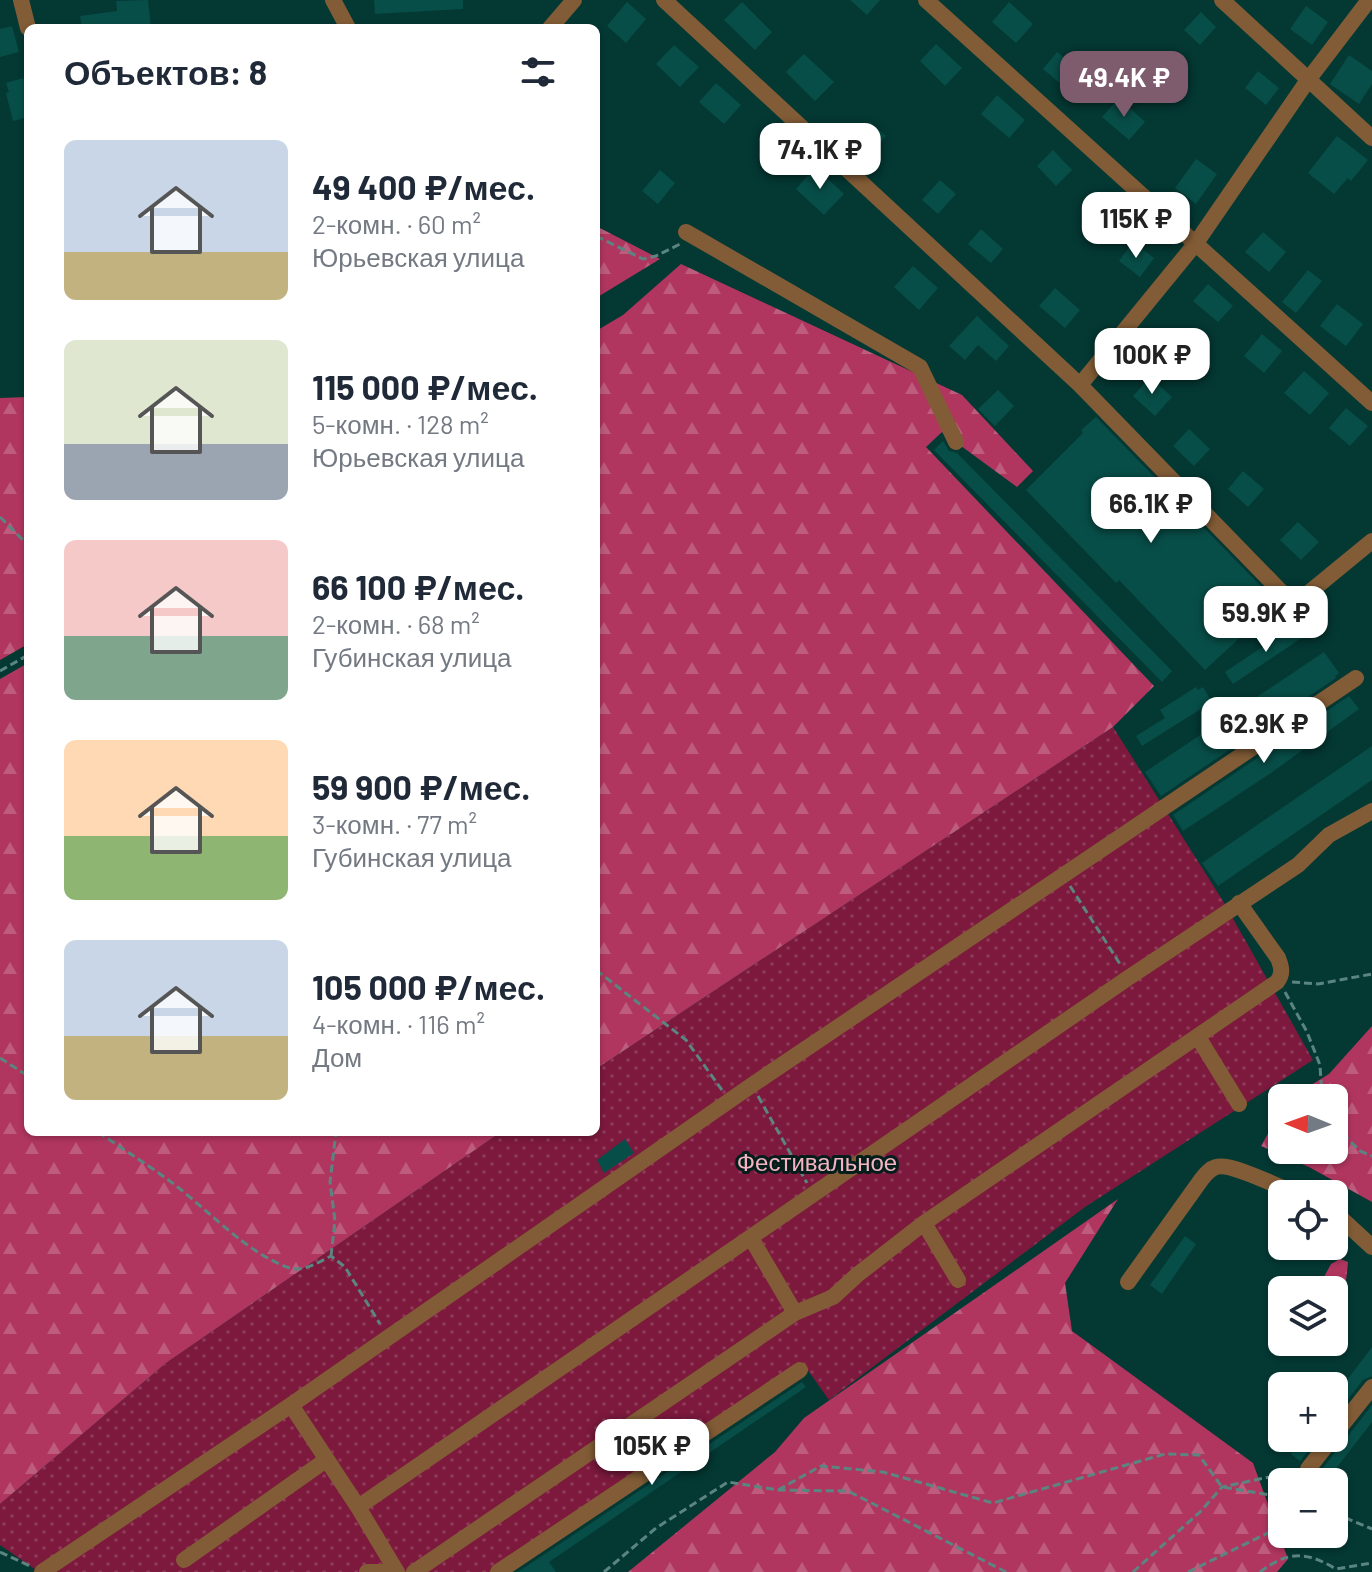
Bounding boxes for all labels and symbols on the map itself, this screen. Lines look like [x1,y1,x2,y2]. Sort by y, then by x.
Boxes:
pin: 49.4K ₽ [1050,51,1198,119]
pin: 74.1K ₽ [746,123,894,191]
pin: 115K ₽ [1071,192,1201,260]
pin: 100K ₽ [1087,328,1217,396]
pin: 66.1K ₽ [1077,477,1225,545]
pin: 59.9K ₽ [1192,586,1340,654]
pin: 62.9K ₽ [1190,697,1338,765]
north arrow [1268,1084,1348,1164]
park label: Фестивальное [737,1147,897,1176]
pin: 105K ₽ [587,1419,717,1487]

